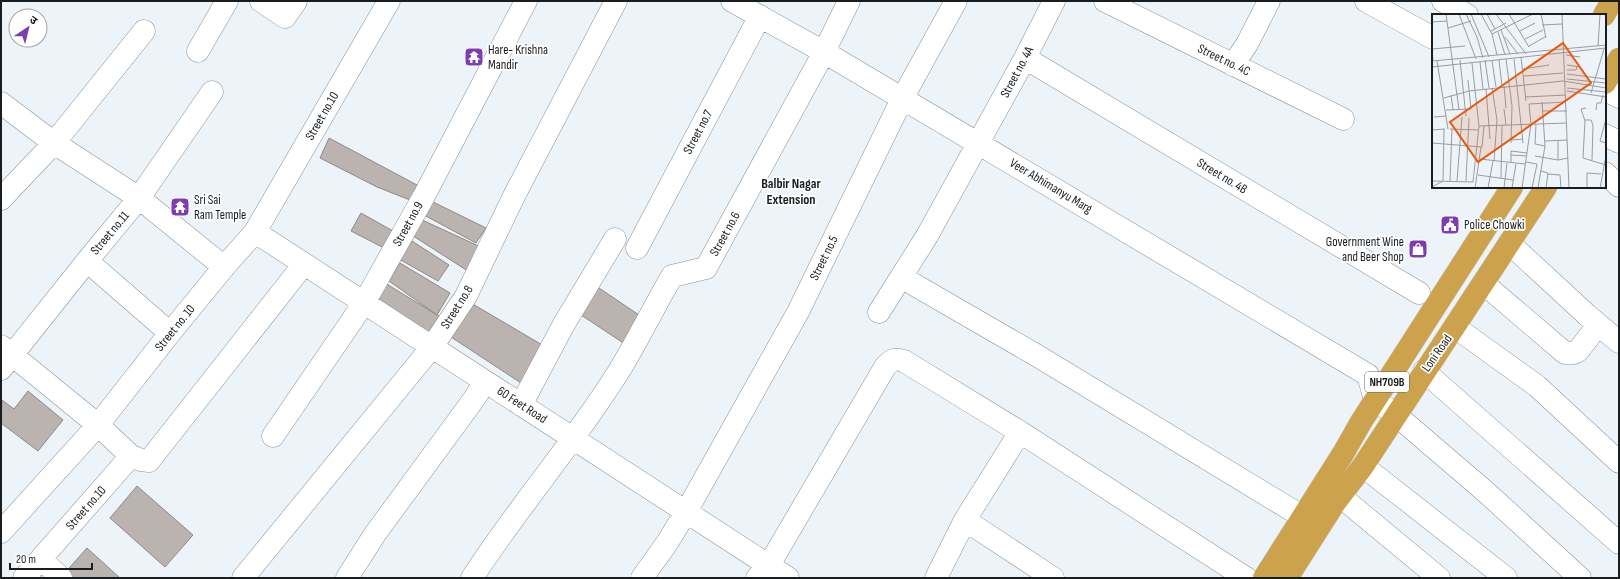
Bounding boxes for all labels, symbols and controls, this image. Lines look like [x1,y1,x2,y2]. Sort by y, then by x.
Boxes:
north arrow [8,8,48,48]
text: उ [27,13,40,28]
inset map [1432,14,1606,188]
street label: Street no. 4C [1195,40,1253,80]
place label: Hare- Krishna Mandir [488,42,548,73]
street label: Street no. 4A [997,43,1037,100]
temple icon: Hare- Krishna Mandir [463,46,485,68]
street label: Street no.10 [302,89,342,143]
street label: Street no.7 [680,107,717,157]
street label: Veer Abhimanyu Marg [1007,155,1095,217]
street label: Street no. 4B [1194,155,1250,197]
district label: Balbir Nagar Extension [761,175,822,208]
place label: Sri Sai Ram Temple [194,192,246,223]
temple icon: Sri Sai Ram Temple [169,196,191,218]
street label: Street no.9 [389,199,427,249]
street label: Street no.11 [87,208,133,258]
street label: Street no.6 [706,209,744,259]
public building icon: Police Chowki [1439,214,1461,236]
place label: Police Chowki [1464,217,1524,233]
street label: Street no.5 [806,233,842,283]
place label: Government Wine and Beer Shop [1326,234,1404,265]
shop icon: Government Wine and Beer Shop [1407,238,1429,260]
street label: Street no.8 [437,282,477,332]
street label: Street no. 10 [151,301,199,354]
street label: Loni Road [1418,331,1456,375]
road number: NH709B [1365,372,1409,392]
street label: 60 Feet Road [494,383,550,427]
street label: Street no.10 [62,483,110,533]
scale bar [10,545,92,571]
text: 20 m [16,552,36,567]

